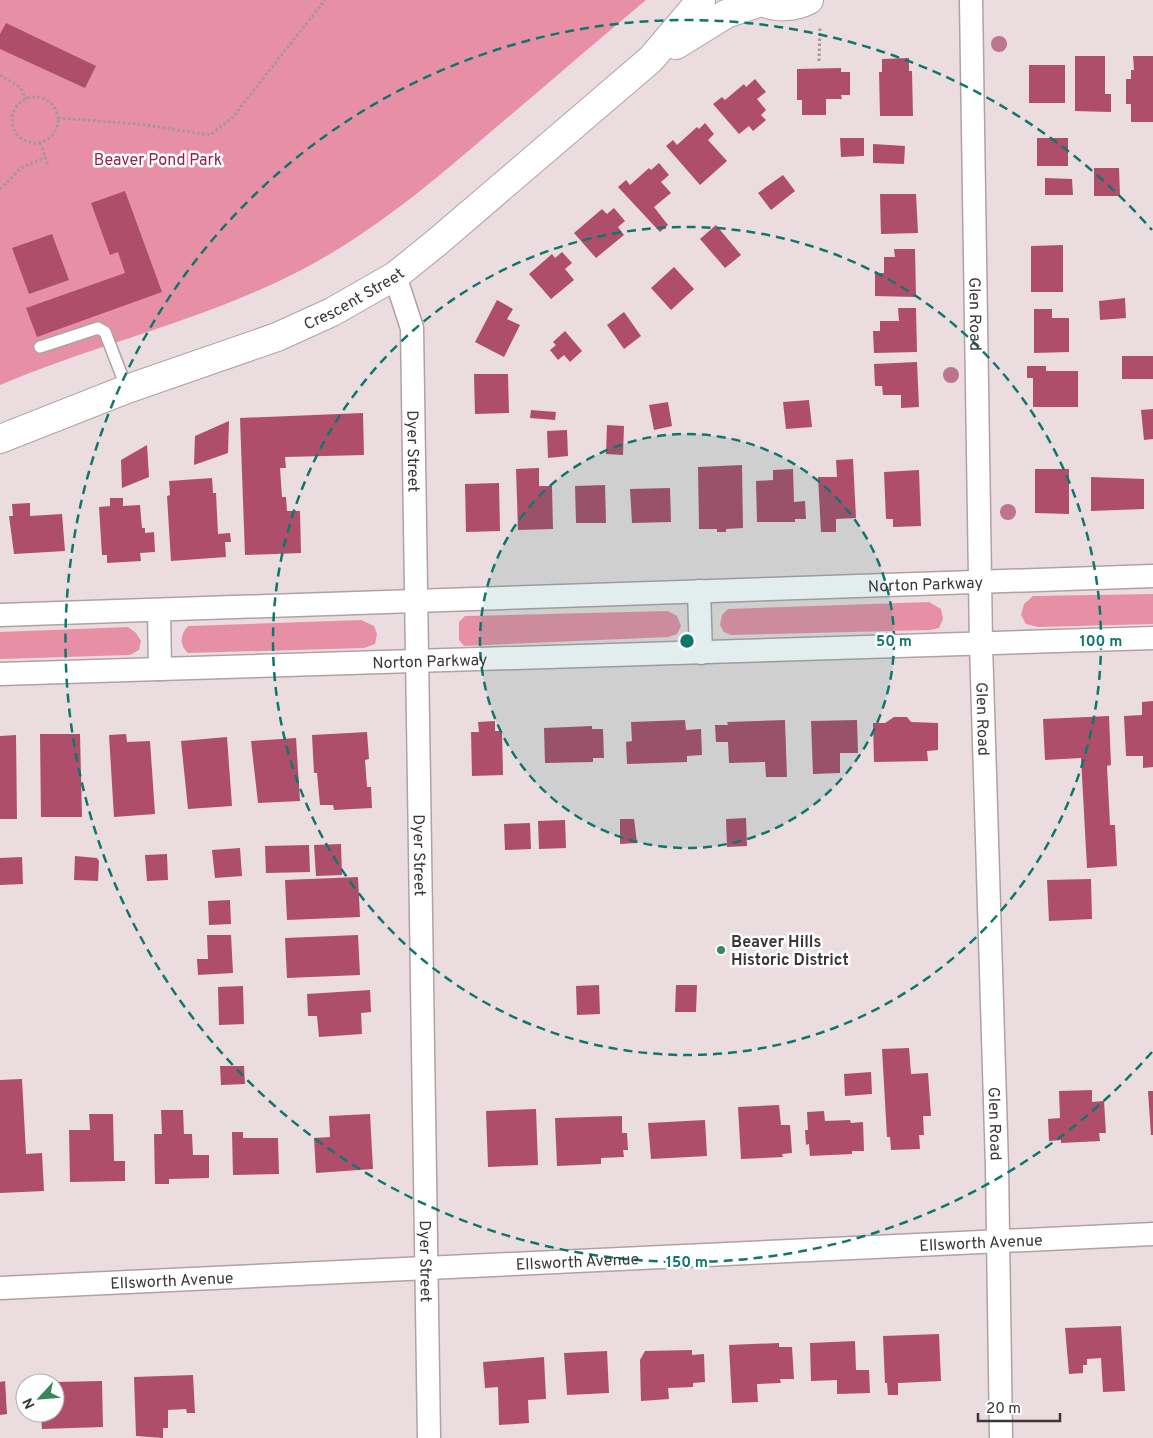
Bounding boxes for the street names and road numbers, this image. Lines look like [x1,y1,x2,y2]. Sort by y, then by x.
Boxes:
street label: Crescent Street [301,264,409,336]
street label: Glen Road [963,277,984,351]
street label: Dyer Street [401,410,423,492]
street label: Norton Parkway [868,574,983,598]
street label: Norton Parkway [372,651,488,674]
street label: Glen Road [970,682,992,756]
street label: Dyer Street [407,814,429,896]
street label: Glen Road [983,1087,1005,1161]
street label: Dyer Street [414,1220,435,1302]
street label: Ellsworth Avenue [919,1231,1043,1257]
street label: Ellsworth Avenue [515,1250,640,1276]
street label: Ellsworth Avenue [110,1269,234,1295]

